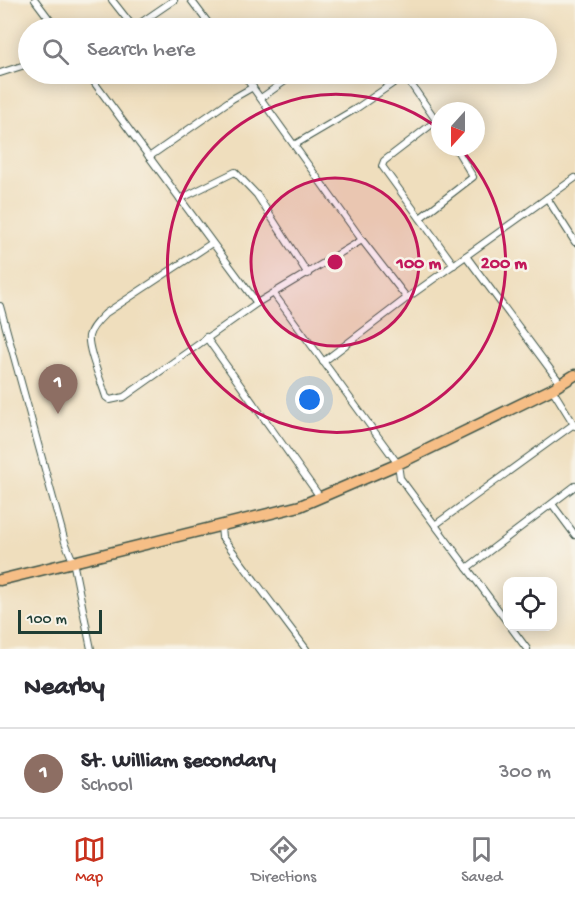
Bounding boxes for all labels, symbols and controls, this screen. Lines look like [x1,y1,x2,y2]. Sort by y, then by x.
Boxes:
search box [18,18,557,84]
icon: search [39,35,72,68]
text: Search here [87,38,195,64]
north arrow [431,102,485,156]
centre of rings [325,252,345,272]
text: 100 m [396,254,442,275]
text: 200 m [481,254,527,275]
pin: 1 [38,364,78,414]
your location [295,385,324,414]
map controls [503,577,557,631]
button: locate [503,577,557,631]
scale bar [18,607,102,634]
text: 100 m [27,611,67,630]
text: Nearby [24,673,105,704]
text: St. William secondary [81,749,276,775]
text: 1 [39,762,48,785]
text: 300 m [499,762,551,785]
text: School [81,775,133,798]
tab: Map [73,833,106,888]
tab: Directions [251,833,316,888]
tab: Saved [461,833,502,888]

